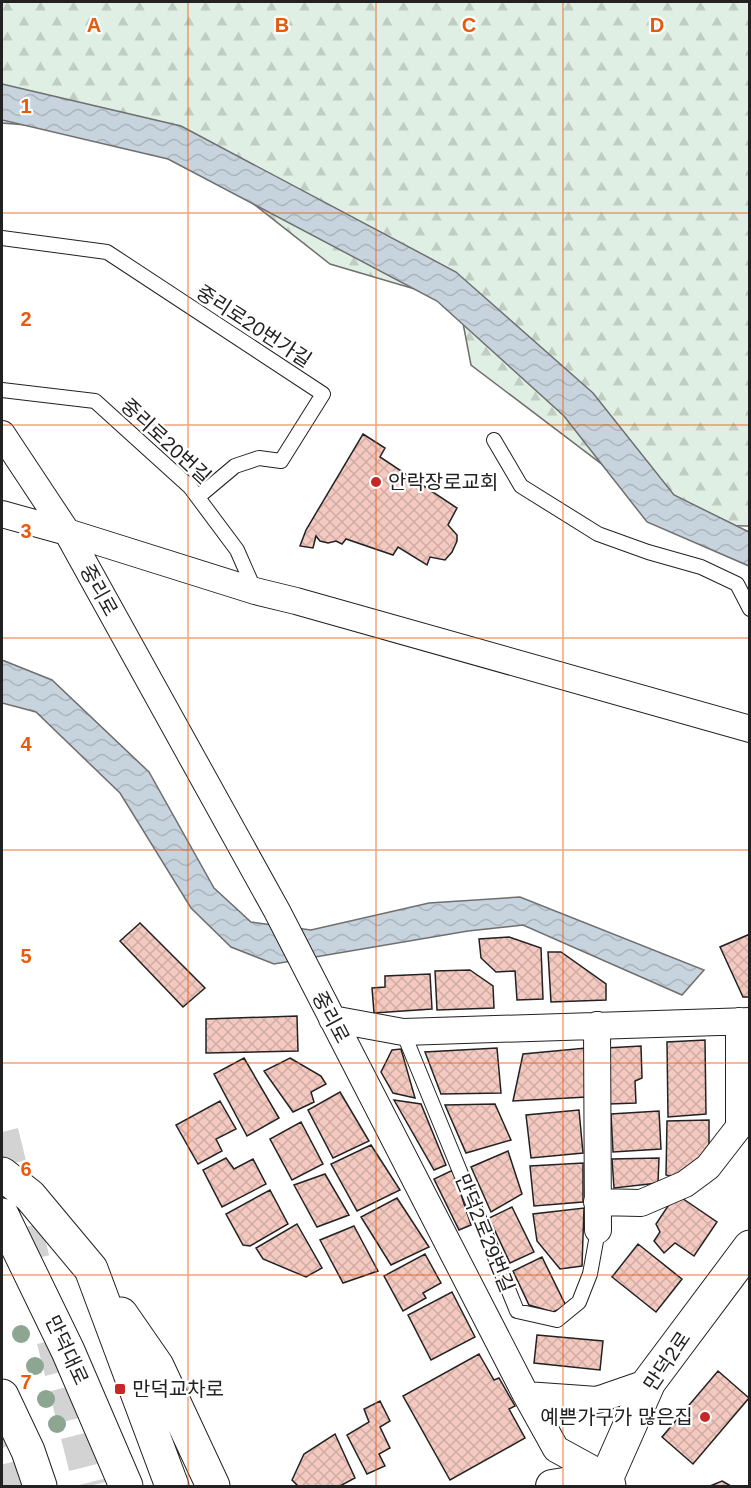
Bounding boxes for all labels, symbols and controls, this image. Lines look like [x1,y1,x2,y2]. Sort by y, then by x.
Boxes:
text: A [87,14,101,36]
text: B [275,14,289,36]
text: C [462,14,476,36]
text: D [650,14,664,36]
text: 1 [20,95,32,117]
street label: 중리로20번가길 [192,281,316,371]
text: 2 [20,308,32,330]
street label: 중리로20번길 [117,394,215,488]
place label: 안락장로교회 [388,471,498,493]
marker: 안락장로교회 [369,475,383,489]
text: 3 [20,520,32,542]
street label: 중리로 [76,561,122,619]
text: 4 [20,733,32,755]
text: 5 [20,945,32,967]
street label: 중리로 [308,987,354,1047]
text: 6 [20,1158,32,1180]
street label: 만덕2로29번길 [451,1171,519,1295]
street label: 만덕대로 [41,1312,93,1388]
street label: 만덕2로 [639,1327,695,1395]
text: 7 [20,1371,32,1393]
place label: 만덕교차로 [132,1378,224,1400]
marker: 만덕교차로 [113,1382,127,1396]
place label: 예쁜가구가 많은집 [540,1406,693,1428]
marker: 예쁜가구가 많은집 [698,1410,712,1424]

